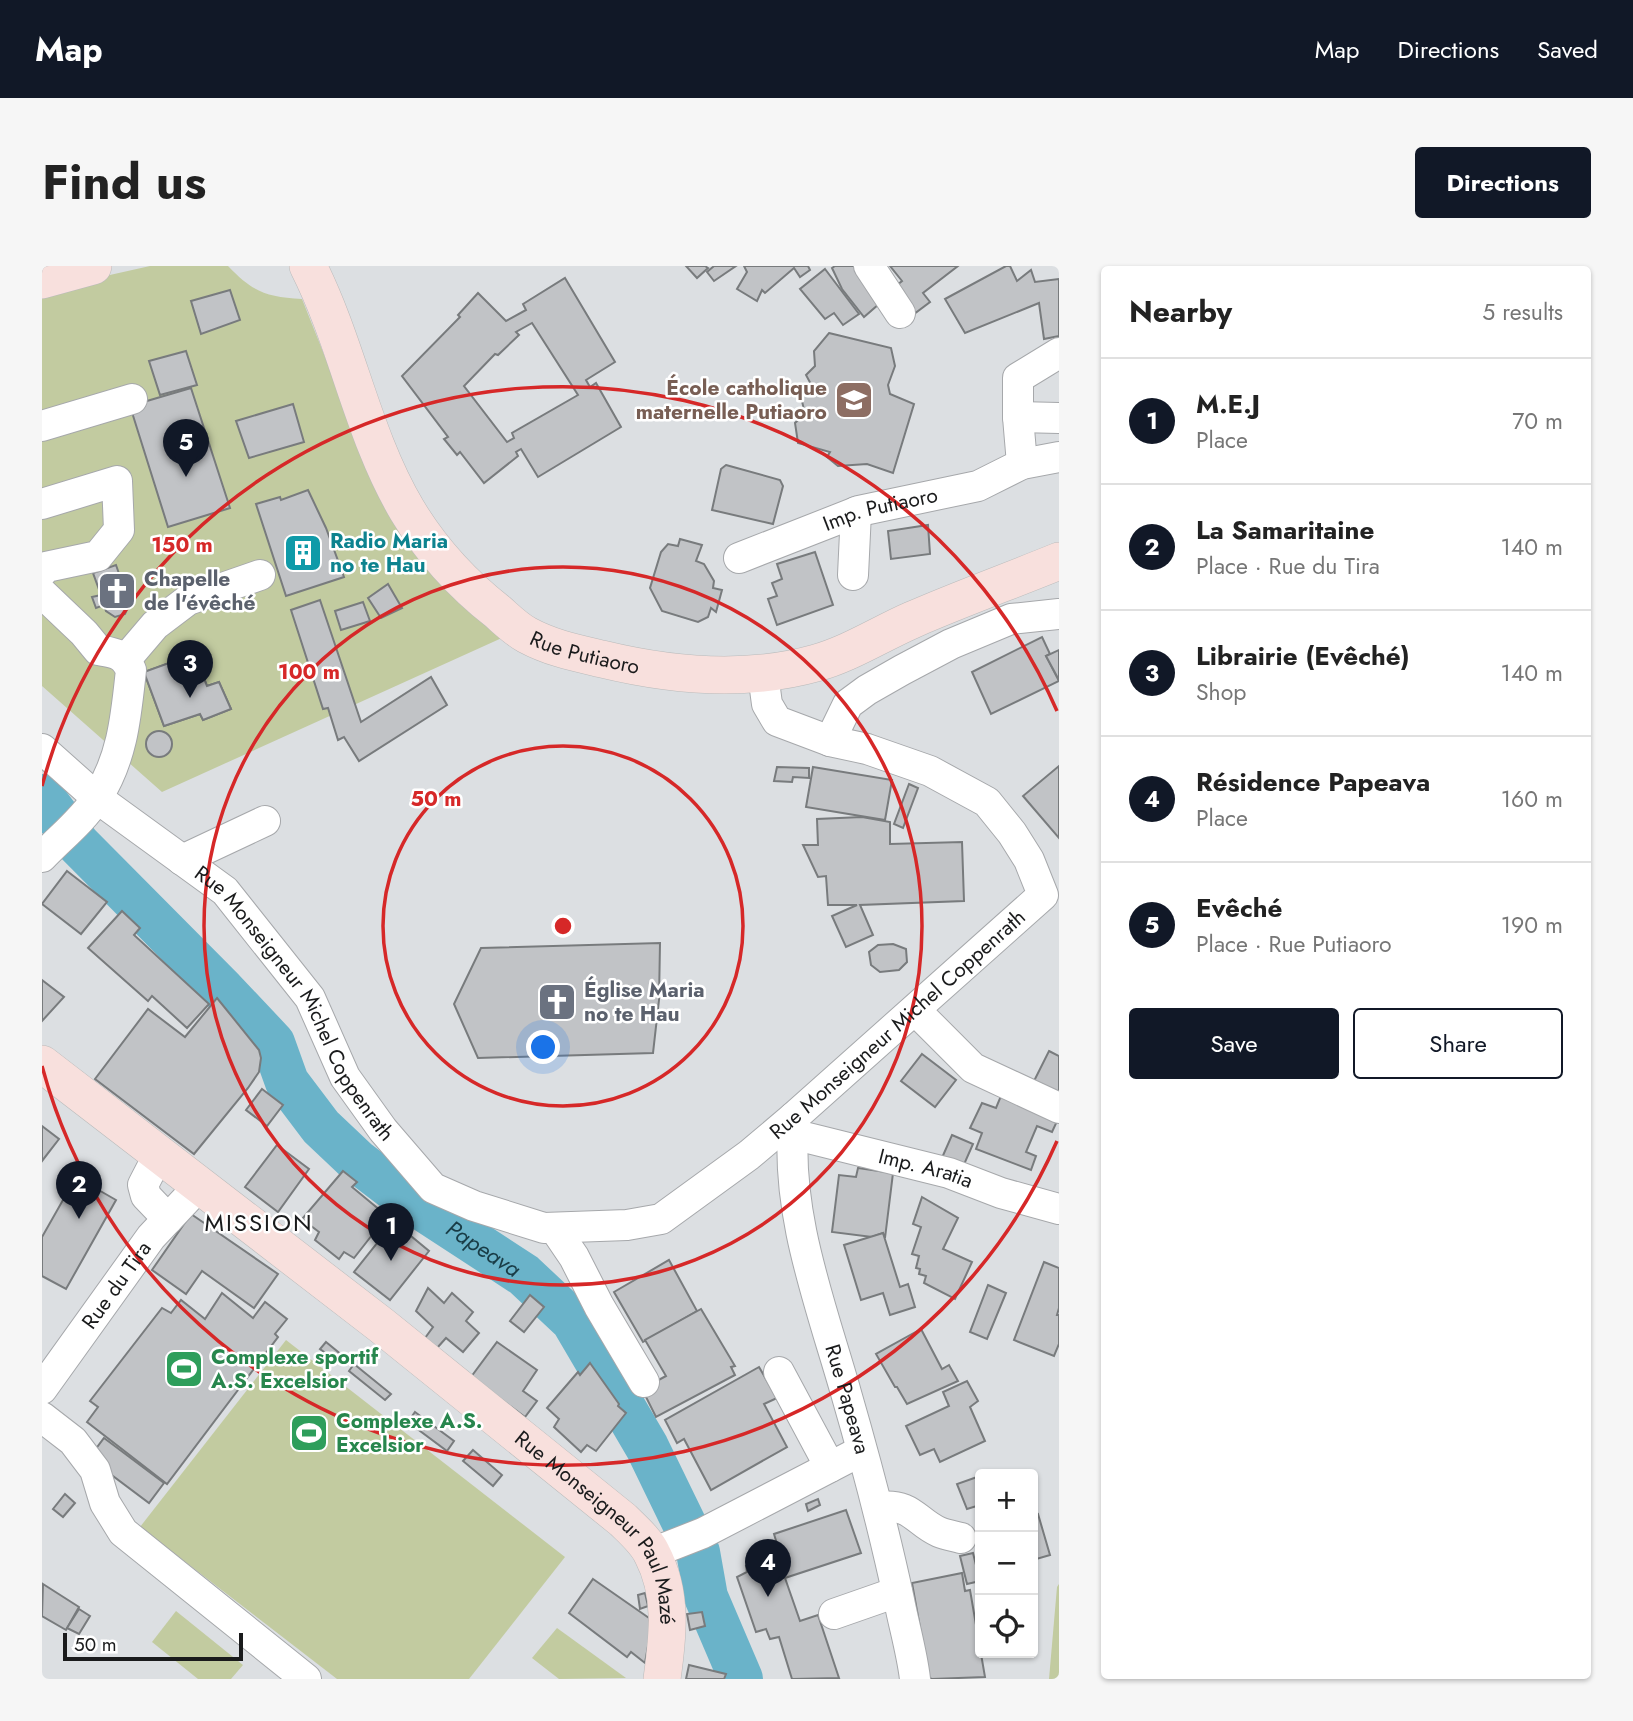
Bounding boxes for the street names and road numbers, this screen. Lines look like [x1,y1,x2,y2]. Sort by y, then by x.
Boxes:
street label: Imp. Putiaoro [818,480,940,539]
street label: Rue Putiaoro [525,624,642,682]
street label: Rue Monseigneur Michel Coppenrath [188,859,401,1148]
street label: Rue Monseigneur Michel Coppenrath [763,903,1032,1146]
street label: Imp. Aratia [875,1141,977,1196]
street label: Rue du Tira [75,1235,158,1335]
street label: Rue Papeava [817,1341,877,1457]
street label: Rue Monseigneur Paul Mazé [508,1424,682,1625]

